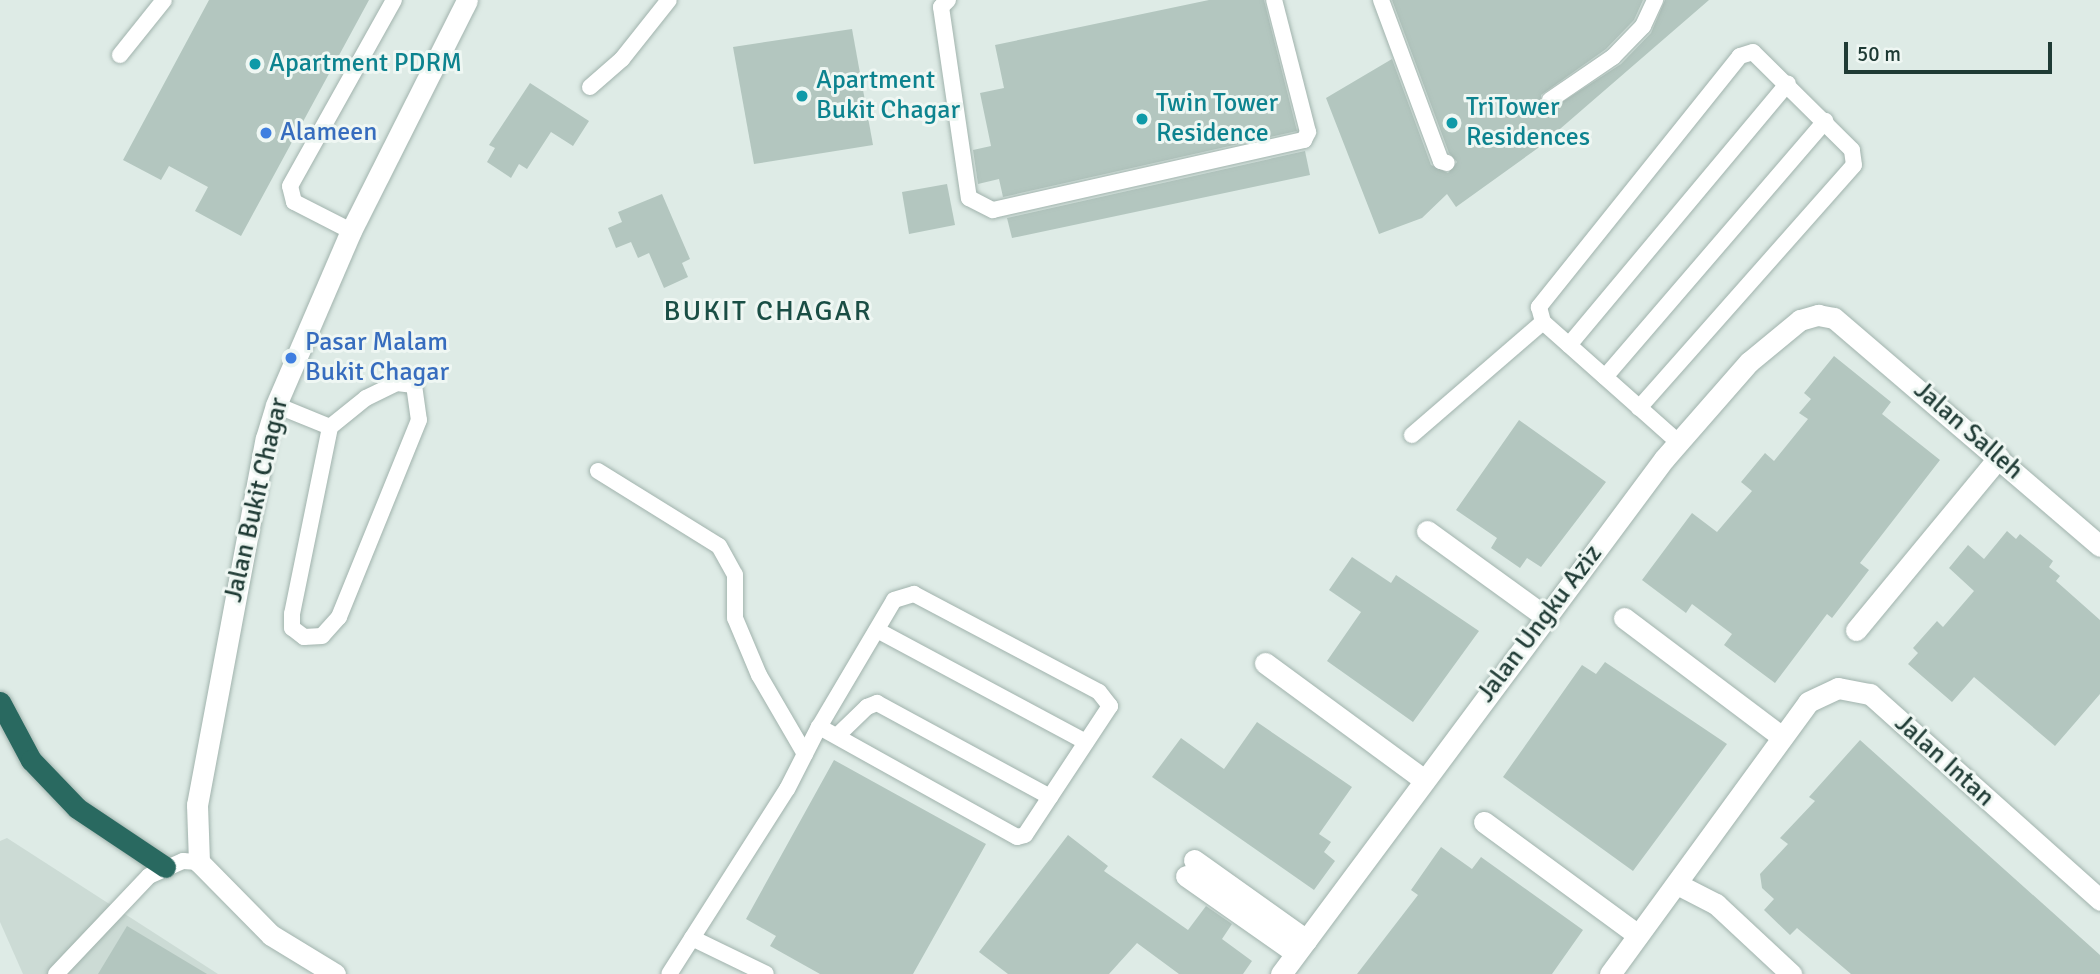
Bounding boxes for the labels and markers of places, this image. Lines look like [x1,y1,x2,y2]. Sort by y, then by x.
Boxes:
place label: Apartment PDRM [269,48,462,80]
marker: Apartment PDRM [247,56,263,72]
place label: Apartment Bukit Chagar [816,65,960,126]
marker: Apartment Bukit Chagar [794,88,810,104]
place label: Twin Tower Residence [1156,88,1278,150]
place label: TriTower Residences [1466,92,1590,154]
marker: Twin Tower Residence [1134,111,1150,127]
marker: TriTower Residences [1444,115,1460,131]
place label: Alameen [280,117,377,149]
marker: Alameen [258,125,274,141]
place label: Pasar Malam Bukit Chagar [305,327,449,388]
marker: Pasar Malam Bukit Chagar [283,350,299,366]

